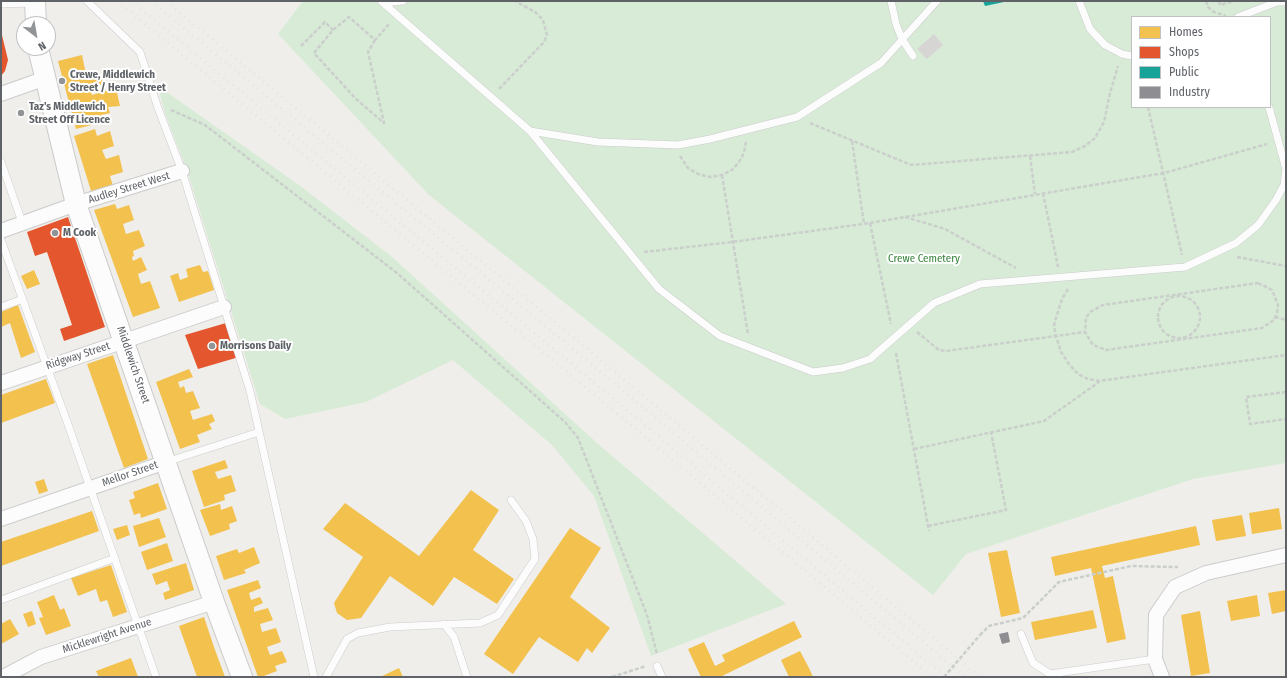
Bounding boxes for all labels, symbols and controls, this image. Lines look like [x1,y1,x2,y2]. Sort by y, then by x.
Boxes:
north arrow [16,16,56,56]
legend [1131,16,1271,108]
text: Homes [1169,25,1203,39]
text: N [36,39,48,53]
text: Shops [1169,45,1199,59]
text: Public [1169,65,1199,79]
place label: Crewe, Middlewich Street / Henry Street [70,68,166,94]
marker: Crewe, Middlewich Street / Henry Street [57,76,67,86]
text: Industry [1169,85,1210,99]
place label: Taz's Middlewich Street Off Licence [29,100,110,126]
marker: Taz's Middlewich Street Off Licence [16,108,26,118]
street label: Audley Street West [87,169,171,207]
place label: M Cook [63,226,96,240]
marker: M Cook [50,228,60,238]
park label: Crewe Cemetery [888,252,960,266]
street label: Middlewich Street [114,325,152,405]
street label: Ridgway Street [44,339,112,373]
place label: Morrisons Daily [220,339,291,353]
marker: Morrisons Daily [207,341,217,351]
street label: Mellor Street [100,458,160,490]
street label: Micklewright Avenue [61,615,153,657]

